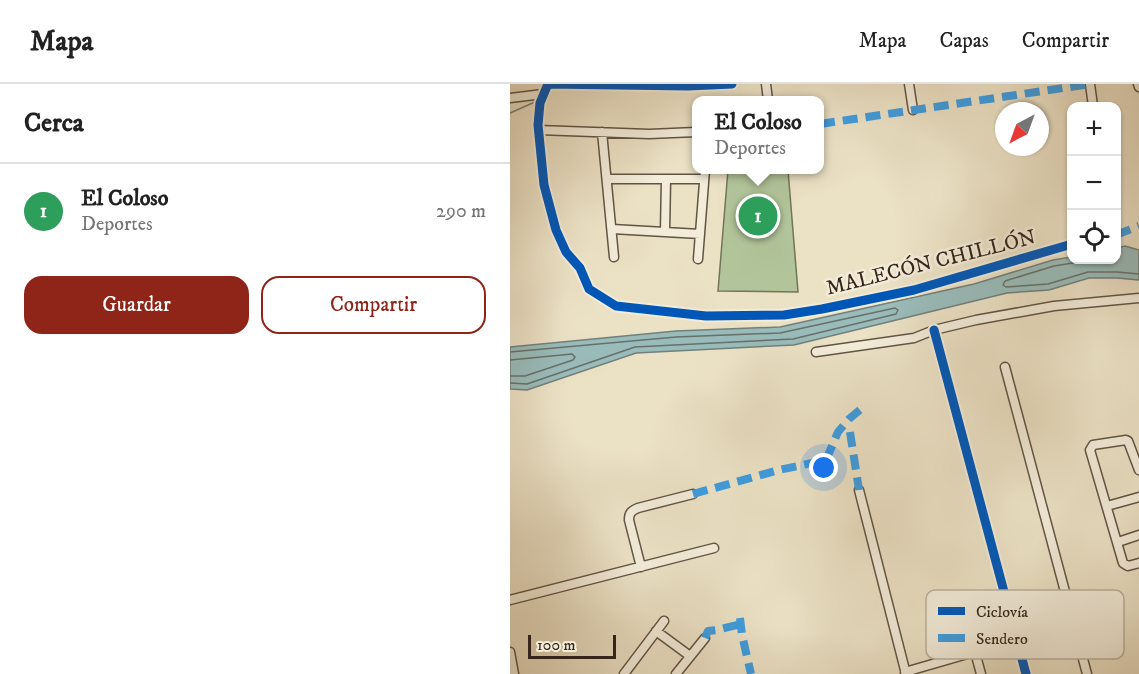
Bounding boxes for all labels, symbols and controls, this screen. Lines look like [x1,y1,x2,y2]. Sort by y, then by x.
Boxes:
text: Mapa [30,24,93,59]
text: Mapa [859,28,906,54]
text: Capas [939,28,989,54]
text: Compartir [1022,28,1109,54]
popup [692,96,824,174]
north arrow [995,102,1049,156]
map controls [1067,102,1121,264]
button: + [1067,102,1121,156]
text: Cerca [24,107,84,140]
text: El Coloso [714,109,802,136]
text: Deportes [714,136,786,161]
button: − [1067,156,1121,210]
text: El Coloso [81,185,168,212]
pin: 1 [738,194,778,238]
text: 1 [40,199,47,224]
text: 290 m [436,199,486,224]
button: locate [1067,210,1121,264]
text: Deportes [81,212,153,237]
street label: MALECÓN CHILLÓN [823,222,1039,302]
button: Guardar [24,276,249,334]
button: Compartir [261,276,486,334]
your location [809,453,838,482]
legend [926,590,1124,659]
text: Ciclovía [976,602,1028,622]
text: Sendero [976,629,1028,649]
scale bar [528,632,616,660]
text: 100 m [537,635,576,655]

